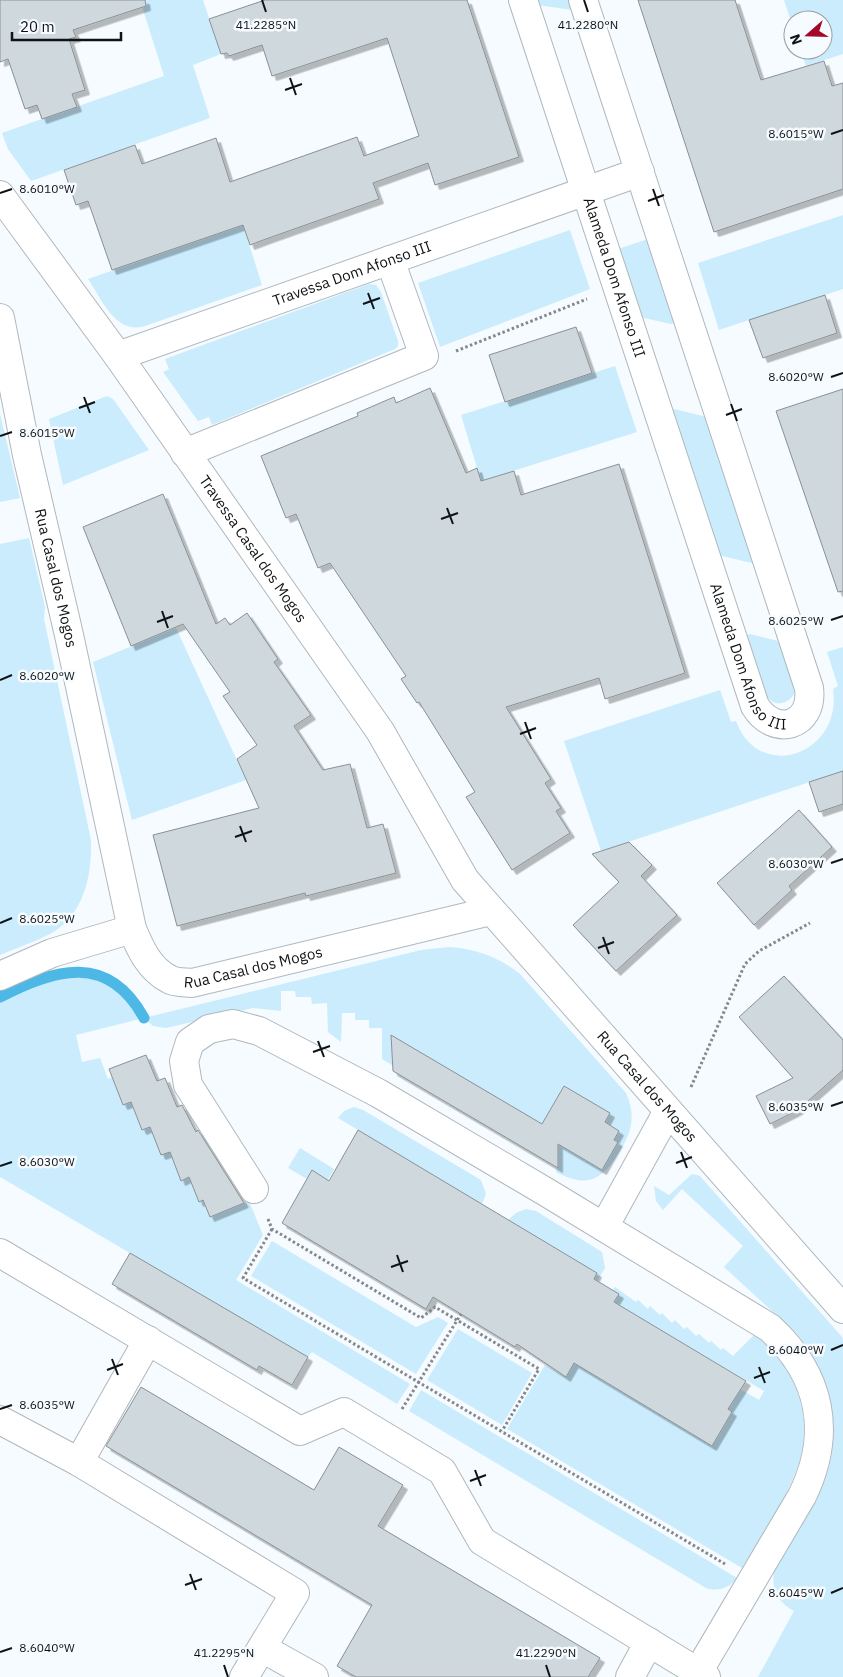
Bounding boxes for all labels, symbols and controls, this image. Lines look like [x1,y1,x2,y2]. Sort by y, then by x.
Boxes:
scale bar [12,10,121,42]
north arrow [783,10,833,60]
text: 20 m [20,17,55,36]
text: 41.2285°N [236,17,296,32]
text: 41.2280°N [558,17,618,32]
text: N [786,32,806,47]
text: 8.6015°W [768,126,824,141]
text: 8.6010°W [19,181,75,196]
street label: Alameda Dom Afonso III [580,195,650,360]
street label: Travessa Dom Afonso III [270,236,433,310]
text: 8.6020°W [768,369,824,384]
text: 8.6015°W [19,425,75,440]
street label: Travessa Casal dos Mogos [195,471,311,626]
street label: Rua Casal dos Mogos [31,507,81,649]
street label: Alameda Dom Afonso III [706,581,787,733]
text: 8.6025°W [768,613,824,628]
text: 8.6020°W [19,668,75,683]
text: 8.6030°W [768,856,824,871]
text: 8.6025°W [19,911,75,926]
street label: Rua Casal dos Mogos [183,942,324,992]
street label: Rua Casal dos Mogos [593,1027,702,1146]
text: 8.6035°W [768,1099,824,1114]
text: 8.6030°W [19,1154,75,1169]
text: 8.6040°W [768,1342,824,1357]
text: 8.6035°W [19,1397,75,1412]
text: 8.6045°W [768,1585,824,1600]
text: 8.6040°W [19,1640,75,1655]
text: 41.2295°N [194,1645,254,1660]
text: 41.2290°N [516,1645,576,1660]

